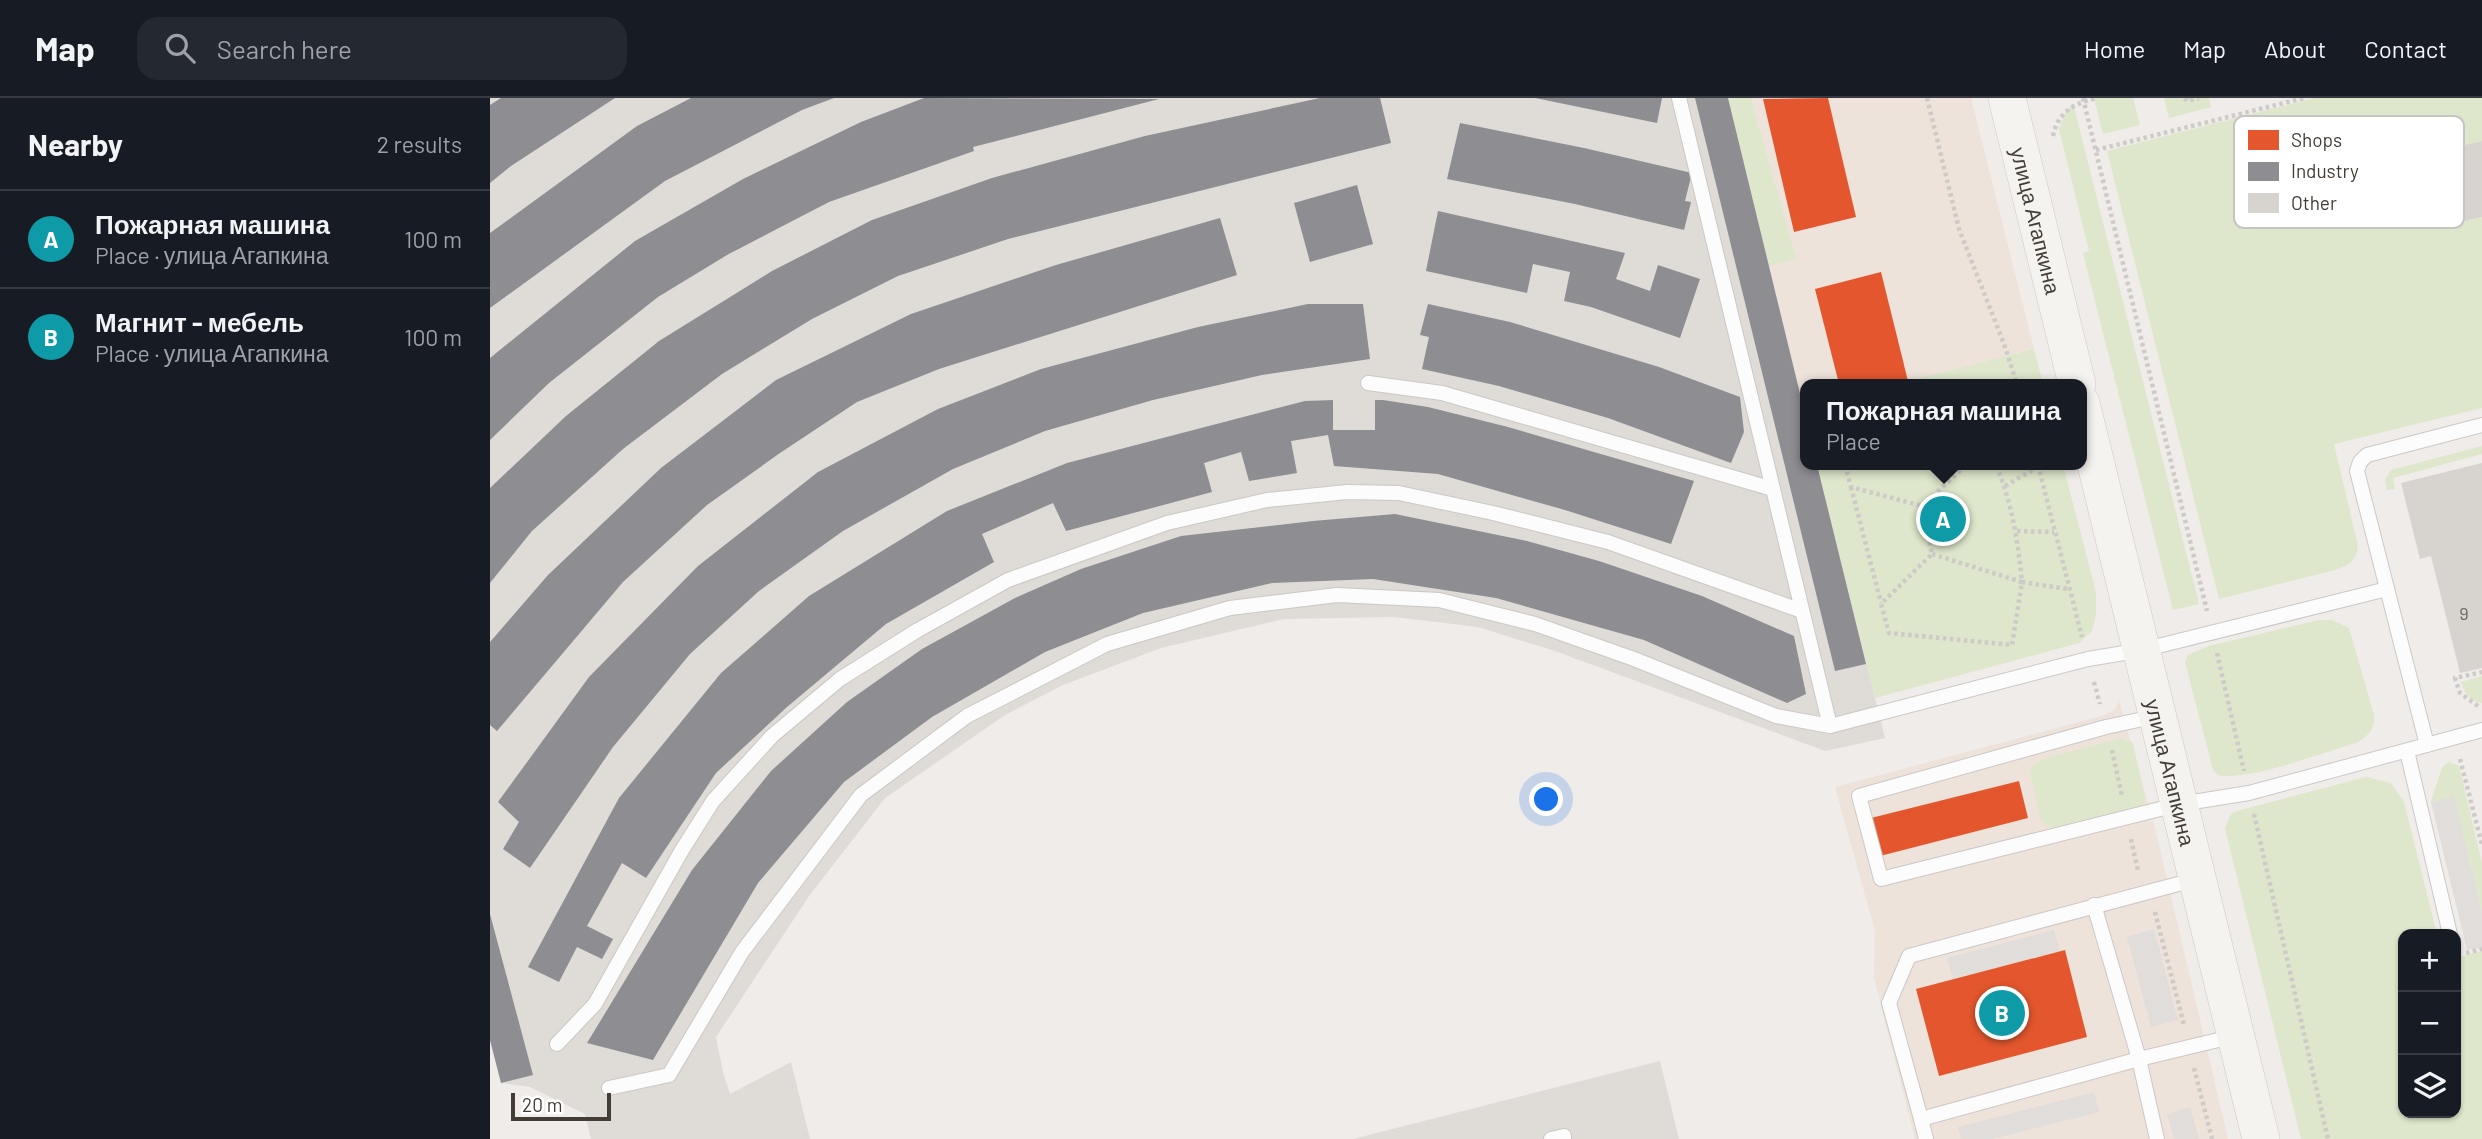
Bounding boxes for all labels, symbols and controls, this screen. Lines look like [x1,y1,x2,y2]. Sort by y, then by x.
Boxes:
search box [137,17,627,80]
text: Map [35,28,95,68]
icon: search [161,29,199,67]
text: Search here [217,33,352,64]
text: Home [2084,34,2145,63]
text: Map [2183,34,2226,63]
text: About [2264,34,2326,63]
text: Contact [2364,34,2447,63]
legend [2234,116,2464,228]
text: Nearby [28,126,123,162]
text: Shops [2291,128,2342,151]
text: 2 results [377,130,462,158]
street label: улица Агапкина [2007,144,2067,297]
text: Industry [2291,159,2359,182]
text: Other [2291,191,2337,214]
text: Пожарная машина [95,208,330,239]
text: A [43,225,59,253]
text: 100 m [404,225,462,253]
text: Place · улица Агапкина [95,241,329,269]
text: Магнит - мебель [95,306,304,337]
text: B [44,323,58,351]
text: 100 m [404,323,462,351]
text: Place · улица Агапкина [95,339,329,367]
popup [1800,379,2087,470]
text: Пожарная машина [1826,394,2061,425]
text: Place [1826,427,1881,455]
pin: A [1920,493,1966,545]
house number: 9 [2459,602,2469,624]
street label: улица Агапкина [2141,696,2201,848]
your location [1529,782,1563,816]
map controls [2398,929,2461,1118]
button: + [2398,929,2461,992]
pin: B [1979,987,2025,1039]
button: − [2398,992,2461,1055]
button: layers [2398,1055,2461,1118]
scale bar [511,1090,611,1122]
text: 20 m [522,1093,562,1116]

